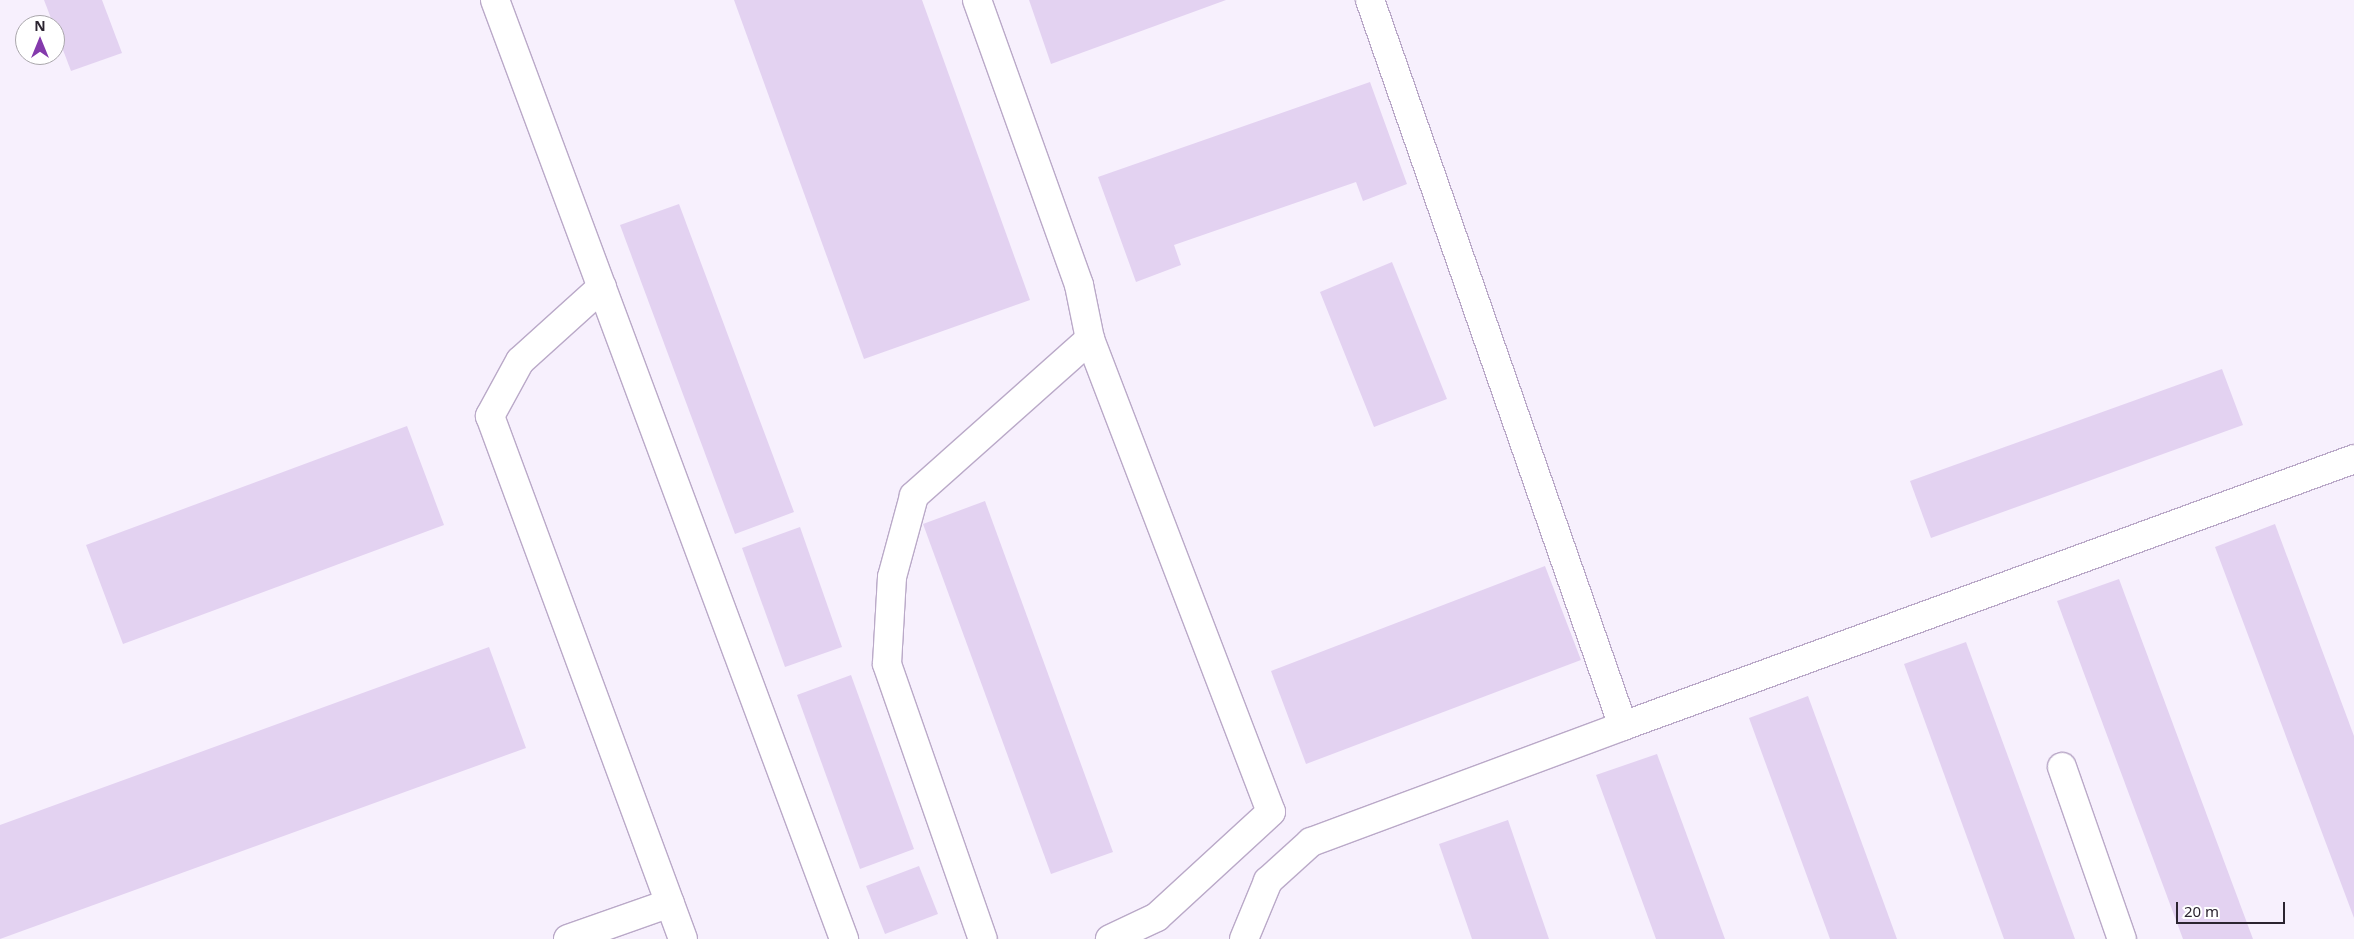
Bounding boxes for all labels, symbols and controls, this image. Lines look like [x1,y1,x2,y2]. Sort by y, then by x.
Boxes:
north arrow [15,15,65,65]
text: N [34,16,46,35]
scale bar [2179,892,2288,924]
text: 20 m [2184,901,2219,921]

